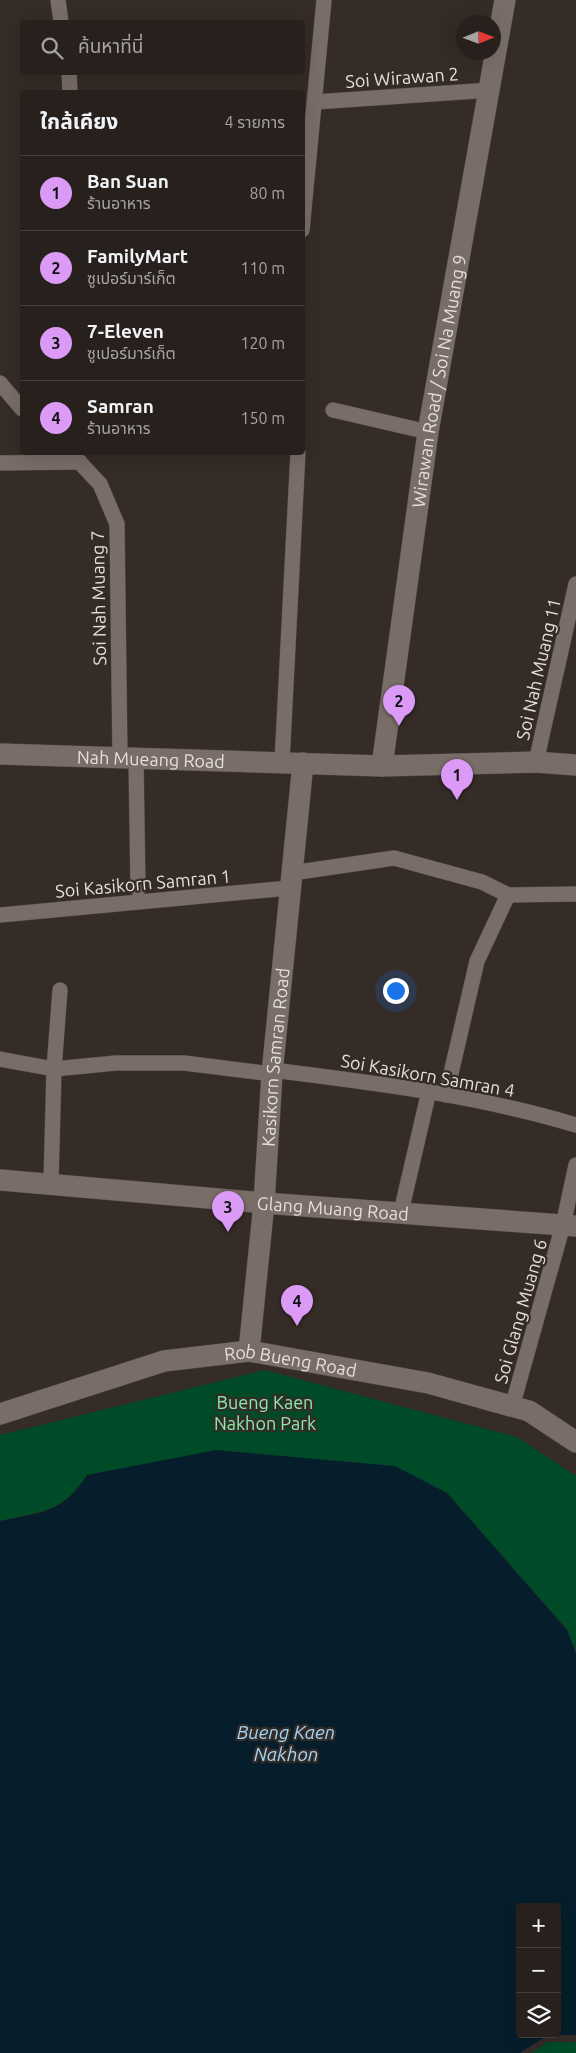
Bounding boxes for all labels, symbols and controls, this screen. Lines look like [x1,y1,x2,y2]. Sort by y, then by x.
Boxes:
north arrow [456,15,501,60]
search box [20,20,305,75]
icon: search [38,34,66,62]
text: ค้นหาที่นี่ [78,35,143,57]
street label: Soi Wirawan 2 [345,63,459,91]
text: ใกล้เคียง [40,109,118,133]
text: 4 รายการ [225,113,285,131]
text: Ban Suan [87,170,169,192]
text: 1 [51,184,61,202]
text: 80 m [249,184,285,202]
text: ร้านอาหาร [87,194,151,212]
text: FamilyMart [87,245,188,267]
street label: Wirawan Road / Soi Na Muang 9 [408,253,469,509]
text: 2 [51,259,61,277]
text: 110 m [240,259,285,277]
text: ซูเปอร์มาร์เก็ต [87,269,176,287]
text: 7-Eleven [87,320,164,342]
text: 3 [51,334,61,352]
text: 120 m [240,334,285,352]
text: ซูเปอร์มาร์เก็ต [87,344,176,362]
text: Samran [87,395,154,417]
text: 4 [51,409,61,427]
text: 150 m [240,409,285,427]
text: ร้านอาหาร [87,419,151,437]
street label: Soi Nah Muang 7 [87,530,109,666]
street label: Soi Nah Muang 11 [512,596,564,742]
pin: 2 [383,685,415,726]
street label: Nah Mueang Road [77,746,225,771]
pin: 1 [441,759,473,800]
street label: Soi Kasikorn Samran 1 [54,865,232,901]
street label: Kasikorn Samran Road [258,967,293,1147]
your location [383,978,409,1004]
street label: Soi Kasikorn Samran 4 [340,1050,516,1100]
pin: 3 [212,1191,244,1232]
street label: Glang Muang Road [256,1192,409,1224]
street label: Soi Glang Muang 6 [490,1237,550,1385]
pin: 4 [281,1285,313,1326]
street label: Rob Bueng Road [223,1341,358,1380]
park label: Bueng Kaen Nakhon Park [214,1392,316,1433]
water label: Bueng Kaen Nakhon [237,1721,335,1765]
map controls [516,1903,561,2038]
button: + [516,1903,561,1948]
button: − [516,1948,561,1993]
button: layers [516,1993,561,2038]

